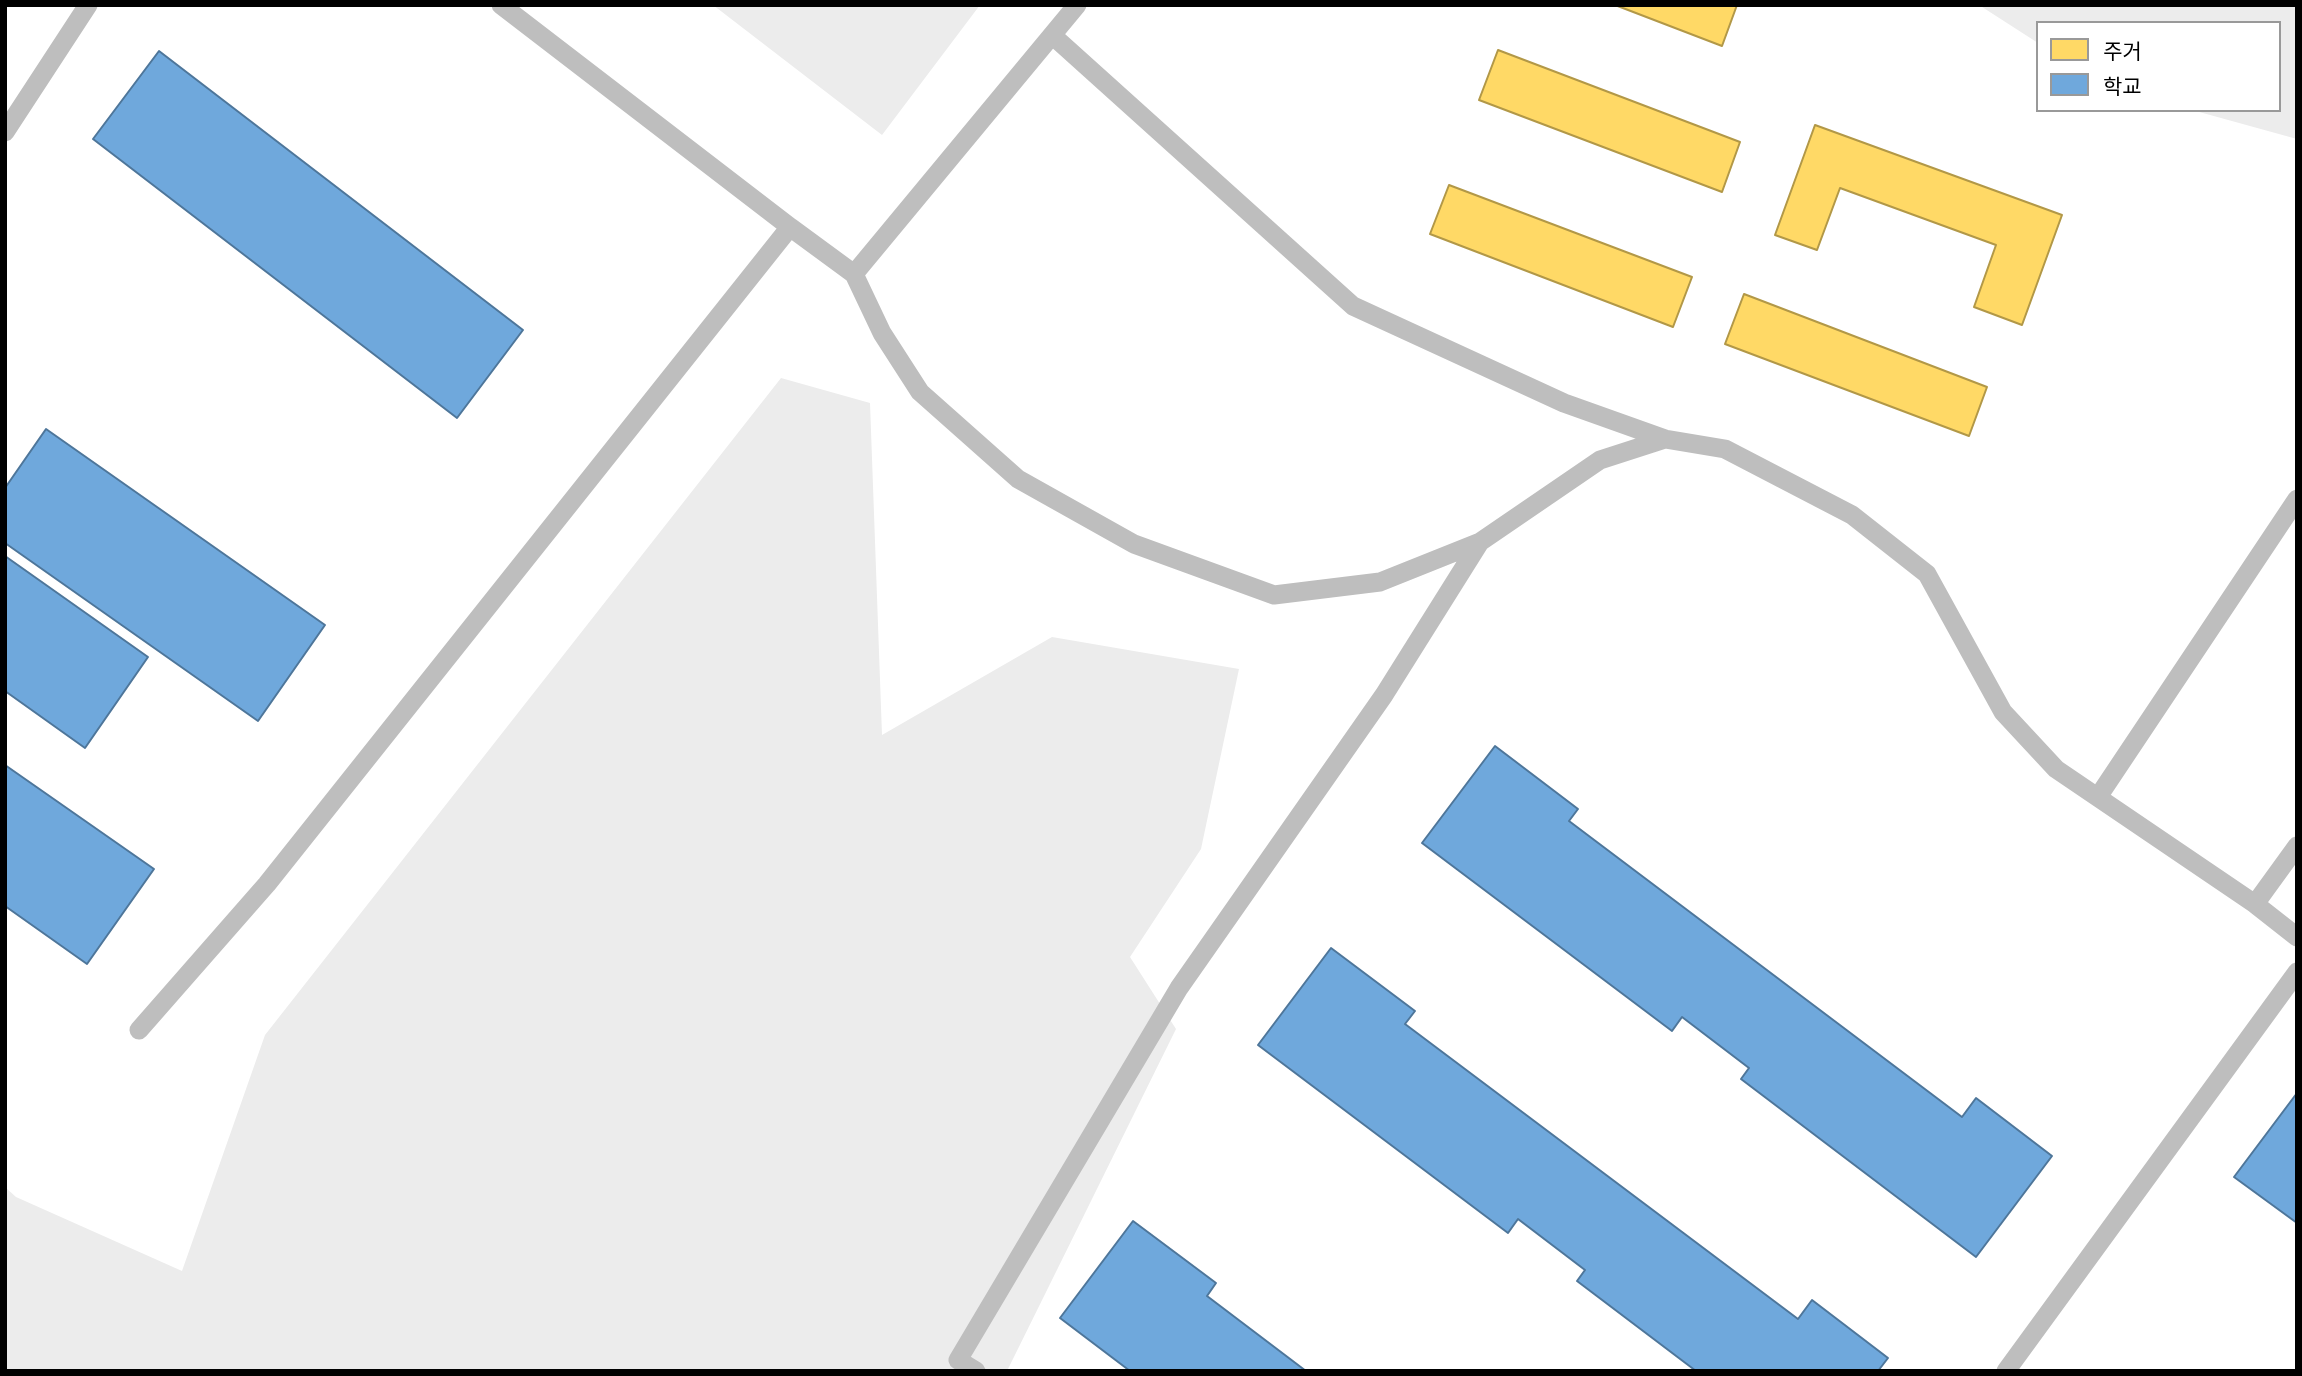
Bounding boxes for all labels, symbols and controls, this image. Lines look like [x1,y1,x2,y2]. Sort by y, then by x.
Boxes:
legend [2036,21,2281,112]
text: 주거 [2103,39,2142,65]
text: 학교 [2103,74,2142,100]

